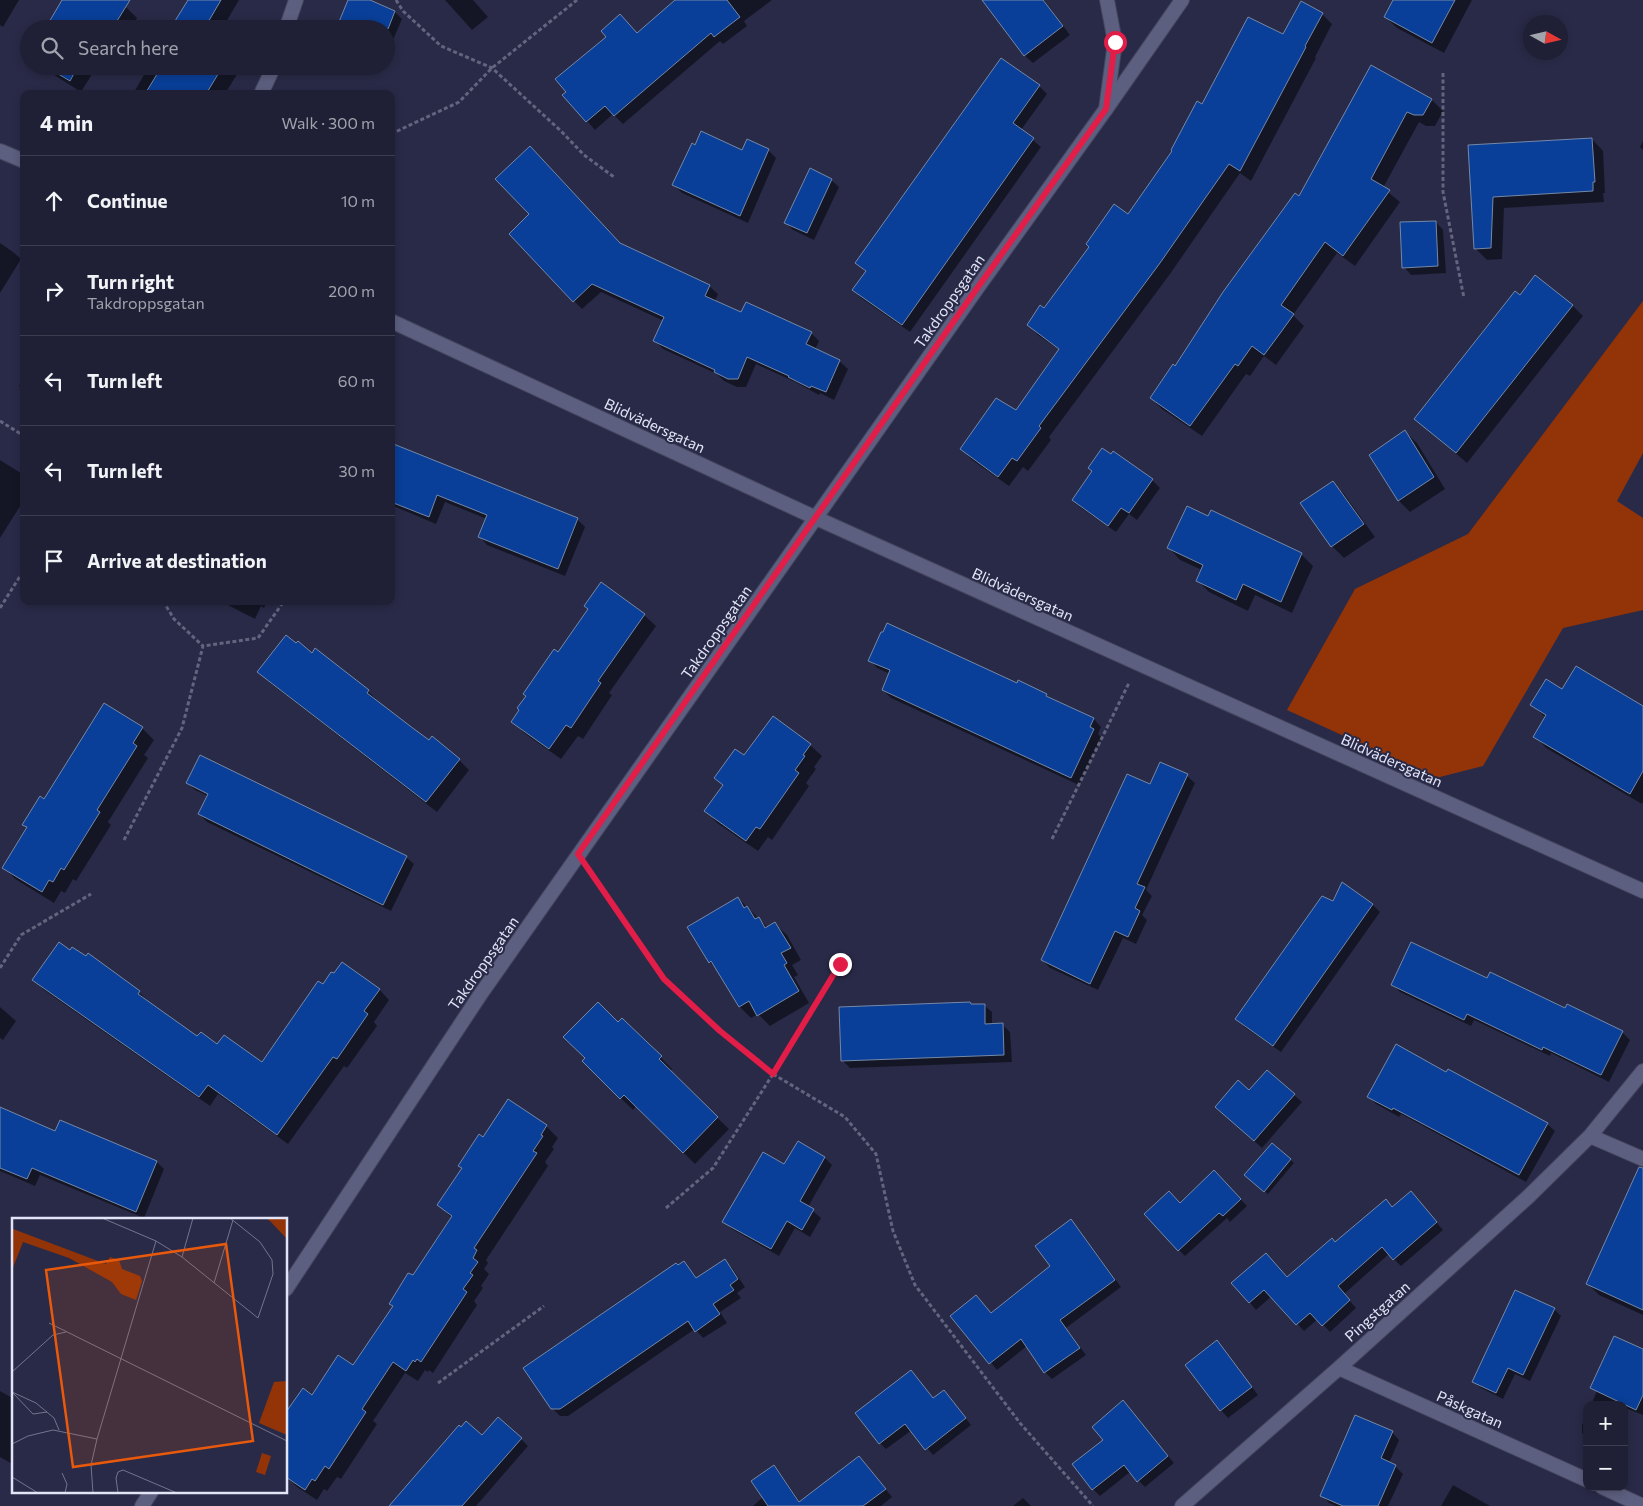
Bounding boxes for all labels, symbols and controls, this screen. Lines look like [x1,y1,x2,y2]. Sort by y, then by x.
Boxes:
north arrow [1523,15,1568,60]
search box [20,20,395,75]
route start [1104,31,1127,54]
icon: search [38,34,66,62]
text: Search here [78,36,178,59]
text: 4 min [40,110,93,135]
text: Walk · 300 m [281,113,375,132]
icon: ahead [40,187,68,215]
text: Continue [87,189,167,212]
text: 10 m [341,191,375,210]
street label: Takdroppsgatan [910,251,988,351]
text: Turn right [87,270,174,293]
icon: right [40,277,68,305]
text: 200 m [328,281,375,300]
text: Takdroppsgatan [87,293,205,312]
icon: left [40,367,68,395]
text: Turn left [87,369,162,392]
text: 60 m [338,371,375,390]
street label: Blidvädersgatan [602,394,708,456]
icon: left [40,457,68,485]
text: Turn left [87,459,162,482]
text: 30 m [338,461,375,480]
icon: arrive [40,547,68,575]
text: Arrive at destination [87,549,267,572]
street label: Blidvädersgatan [970,564,1076,624]
street label: Takdroppsgatan [677,582,755,682]
street label: Blidvädersgatan [1339,730,1445,790]
street label: Takdroppsgatan [444,913,522,1013]
route end [829,953,852,976]
inset map [12,1218,288,1494]
street label: Pingstgatan [1341,1277,1413,1345]
street label: Påskgatan [1434,1386,1506,1432]
map controls [1583,1401,1628,1491]
button: + [1583,1401,1628,1446]
button: − [1583,1446,1628,1491]

